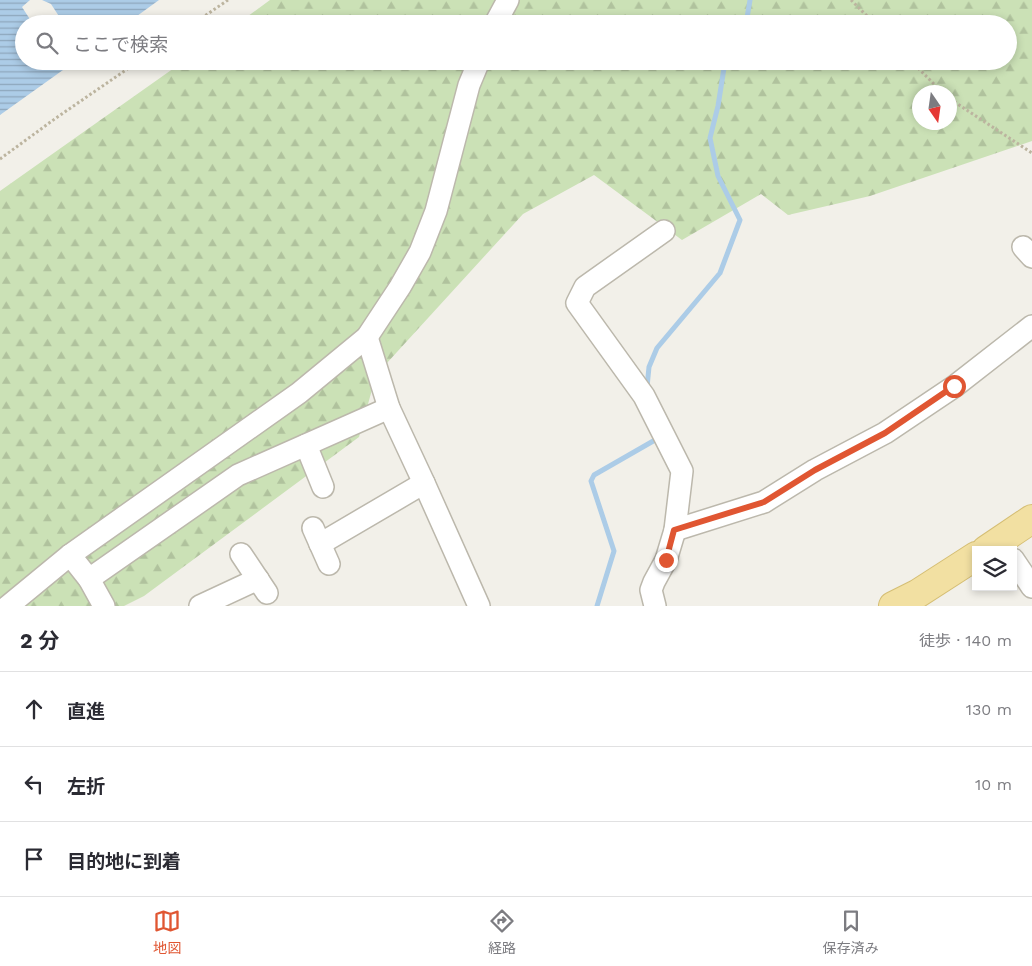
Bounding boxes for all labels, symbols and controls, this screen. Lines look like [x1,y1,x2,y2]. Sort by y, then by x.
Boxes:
search box [15,15,1017,70]
icon: search [33,29,61,57]
text: ここで検索 [73,33,168,56]
north arrow [912,85,957,130]
route start [943,375,966,398]
map controls [972,546,1017,591]
button: layers [972,546,1017,591]
route end [655,549,678,572]
text: 2 分 [20,628,60,653]
text: 徒歩 · 140 m [919,631,1012,650]
icon: ahead [20,695,48,723]
text: 直進 [67,700,105,723]
text: 130 m [966,700,1012,719]
icon: left [20,770,48,798]
text: 左折 [67,775,105,798]
text: 10 m [975,775,1012,794]
icon: arrive [20,845,48,873]
text: 目的地に到着 [67,850,181,873]
tab: 地図 [153,907,181,957]
tab: 経路 [488,907,516,957]
tab: 保存済み [823,907,879,957]

